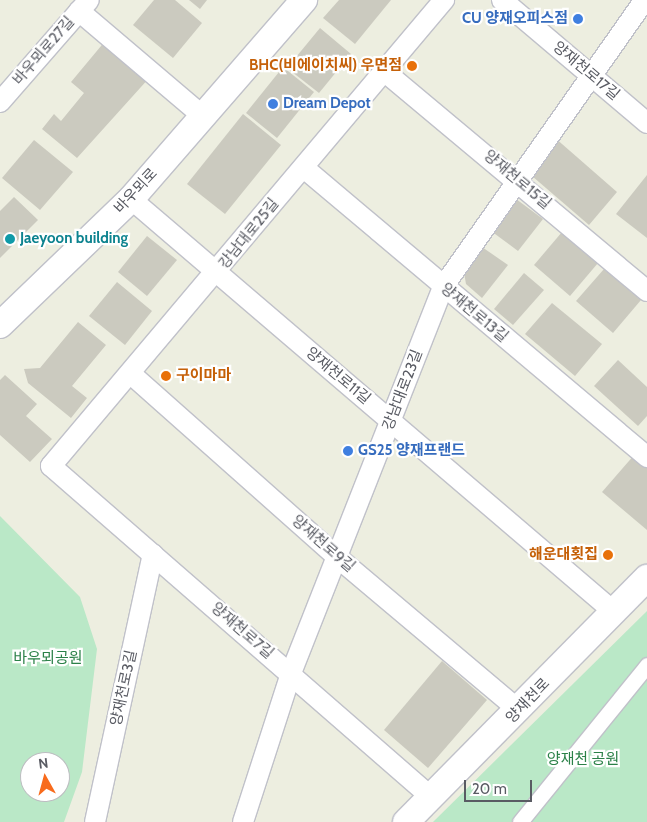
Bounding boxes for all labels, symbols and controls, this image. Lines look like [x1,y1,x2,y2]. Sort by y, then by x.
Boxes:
place label: CU 양재오피스점 [462,10,568,28]
street label: 바우뫼로27길 [10,13,78,89]
marker: CU 양재오피스점 [572,13,584,25]
street label: 양재천로17길 [549,38,623,104]
place label: BHC(비에이치씨) 우면점 [249,57,402,75]
marker: BHC(비에이치씨) 우면점 [406,60,418,72]
place label: Dream Depot [283,95,371,113]
marker: Dream Depot [267,98,279,110]
street label: 양재천로15길 [480,147,554,213]
street label: 바우뫼로 [111,165,161,217]
street label: 강남대로25길 [215,195,283,273]
place label: Jaeyoon building [20,230,128,248]
marker: Jaeyoon building [4,233,16,245]
street label: 양재천로13길 [437,280,511,346]
street label: 양재천로11길 [302,344,374,408]
street label: 강남대로23길 [379,347,427,433]
place label: 구이마마 [176,367,231,385]
marker: 구이마마 [160,370,172,382]
place label: GS25 양재프랜드 [358,442,465,460]
marker: GS25 양재프랜드 [342,445,354,457]
street label: 양재천로9길 [288,512,358,576]
place label: 해운대횟집 [529,546,598,564]
marker: 해운대횟집 [602,549,614,561]
street label: 양재천로7길 [207,599,277,663]
street label: 양재천로3길 [107,648,141,728]
park label: 바우뫼공원 [14,650,82,668]
street label: 양재천로 [502,675,554,727]
park label: 양재천 공원 [547,751,619,769]
north arrow [20,752,70,802]
text: N [37,754,49,773]
scale bar [467,770,534,802]
text: 20 m [472,780,507,798]

